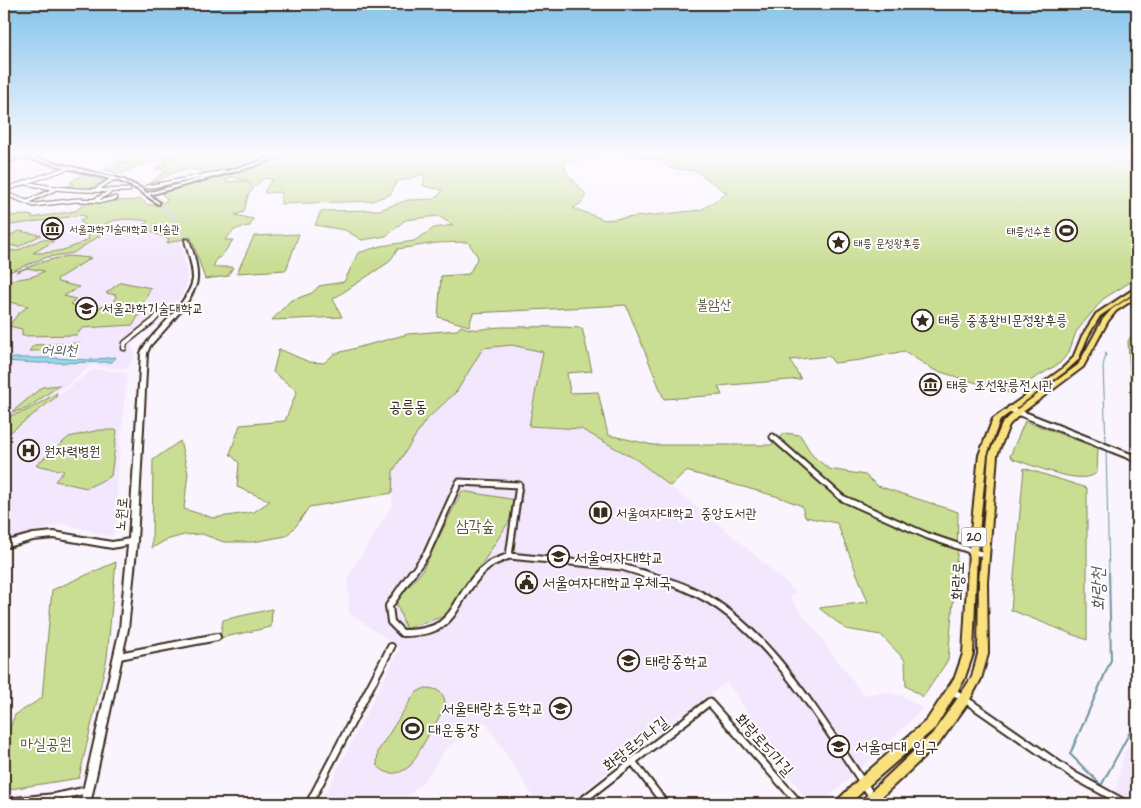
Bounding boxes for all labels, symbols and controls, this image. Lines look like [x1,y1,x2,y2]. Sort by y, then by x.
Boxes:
museum icon: 서울과학기술대학교 미술관 [41,217,65,241]
sports icon: 태릉선수촌 [1055,219,1079,243]
place label: 서울과학기술대학교 미술관 [69,222,180,237]
place label: 태릉선수촌 [1007,224,1051,239]
place icon: 태릉 문정왕후릉 [826,231,850,255]
place label: 태릉 문정왕후릉 [854,236,921,251]
park label: 불암산 [697,295,732,315]
school or university icon: 서울과학기술대학교 [74,296,98,320]
place label: 서울과학기술대학교 [102,299,203,319]
place icon: 태릉 중종왕비문정왕후릉 [910,308,934,332]
place label: 태릉 중종왕비문정왕후릉 [938,311,1068,331]
water label: 어의천 [41,340,79,361]
museum icon: 태릉 조선왕릉전시관 [918,373,942,397]
place label: 태릉 조선왕릉전시관 [946,376,1053,396]
district label: 공릉동 [389,396,427,418]
hospital icon: 원자력병원 [16,439,40,463]
place label: 원자력병원 [44,442,100,462]
street label: 노원로 [111,497,133,532]
library icon: 서울여자대학교 중앙도서관 [588,501,612,525]
place label: 서울여자대학교 중앙도서관 [616,504,757,524]
park label: 삼각숲 [456,515,494,537]
road number: 20 [962,528,986,546]
school or university icon: 서울여자대학교 [546,545,570,569]
place label: 서울여자대학교 [574,547,664,569]
street label: 화랑로 [946,561,970,601]
water label: 화랑천 [1086,566,1111,611]
public building icon: 서울여자대학교우체국 [514,570,538,594]
place label: 서울여자대학교우체국 [542,572,671,594]
school or university icon: 태랑중학교 [617,649,641,673]
place label: 태랑중학교 [645,651,709,673]
school or university icon: 서울태랑초등학교 [548,696,572,720]
place label: 서울태랑초등학교 [441,698,544,720]
street label: 화랑로51가길 [730,708,799,781]
street label: 화랑로51나길 [598,711,673,776]
sports icon: 대운동장 [400,717,424,741]
place label: 대운동장 [428,719,480,741]
park label: 마실공원 [20,733,72,755]
school or university icon: 서울여대 입구 [827,734,851,758]
place label: 서울여대 입구 [855,736,939,758]

